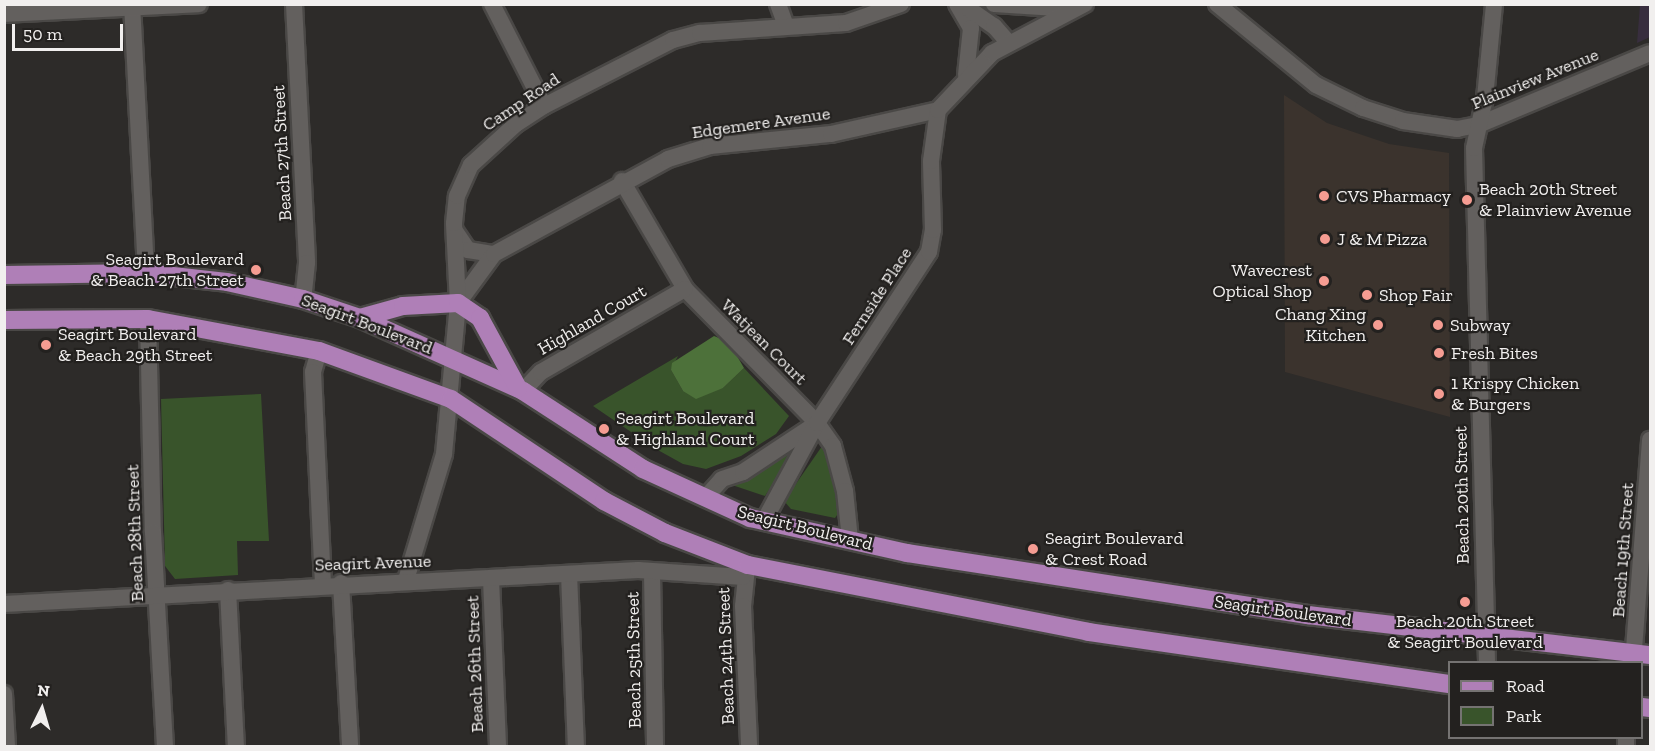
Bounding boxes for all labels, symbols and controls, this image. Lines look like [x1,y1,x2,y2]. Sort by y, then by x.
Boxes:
scale bar [15,12,126,50]
text: 50 m [23,23,62,45]
street label: Plainview Avenue [1468,43,1602,115]
street label: Camp Road [478,68,564,136]
street label: Beach 27th Street [268,84,296,222]
street label: Edgemere Avenue [690,103,832,143]
place label: Beach 20th Street & Plainview Avenue [1479,179,1632,222]
place label: CVS Pharmacy [1336,185,1451,207]
marker: CVS Pharmacy [1317,189,1331,203]
marker: Beach 20th Street & Plainview Avenue [1460,193,1474,207]
place label: J & M Pizza [1337,228,1427,250]
marker: J & M Pizza [1318,232,1332,246]
street label: Fernside Place [837,243,917,349]
place label: Seagirt Boulevard & Beach 27th Street [90,249,244,292]
place label: Wavecrest Optical Shop [1213,260,1312,302]
marker: Seagirt Boulevard & Beach 27th Street [249,263,263,277]
marker: Wavecrest Optical Shop [1317,274,1331,288]
street label: Highland Court [534,280,650,360]
place label: Shop Fair [1379,284,1453,306]
marker: Shop Fair [1360,288,1374,302]
street label: Seagirt Boulevard [299,289,435,359]
street label: Watjean Court [717,295,811,389]
place label: Chang Xing Kitchen [1275,304,1366,346]
place label: Subway [1450,314,1510,336]
marker: Chang Xing Kitchen [1371,318,1385,332]
marker: Subway [1431,318,1445,332]
place label: Seagirt Boulevard & Beach 29th Street [58,324,213,366]
marker: Seagirt Boulevard & Beach 29th Street [39,338,53,352]
place label: Fresh Bites [1451,342,1538,364]
marker: Fresh Bites [1432,346,1446,360]
place label: 1 Krispy Chicken & Burgers [1451,373,1580,416]
marker: 1 Krispy Chicken & Burgers [1432,387,1446,401]
place label: Seagirt Boulevard & Highland Court [616,408,755,450]
marker: Seagirt Boulevard & Highland Court [597,422,611,436]
street label: Beach 20th Street [1450,426,1474,564]
street label: Beach 28th Street [122,464,148,602]
street label: Beach 19th Street [1608,482,1638,618]
street label: Seagirt Boulevard [735,501,875,555]
place label: Seagirt Boulevard & Crest Road [1045,528,1183,570]
marker: Seagirt Boulevard & Crest Road [1026,542,1040,556]
street label: Seagirt Avenue [314,550,432,576]
street label: Beach 24th Street [713,587,739,725]
street label: Beach 25th Street [622,591,646,729]
street label: Seagirt Boulevard [1213,591,1353,631]
street label: Beach 26th Street [462,595,488,733]
marker: Beach 20th Street & Seagirt Boulevard [1458,595,1472,609]
place label: Beach 20th Street & Seagirt Boulevard [1387,611,1543,654]
legend [1448,661,1643,739]
text: Road [1506,675,1545,697]
north arrow [12,679,72,739]
text: N [37,681,50,701]
text: Park [1506,705,1542,727]

